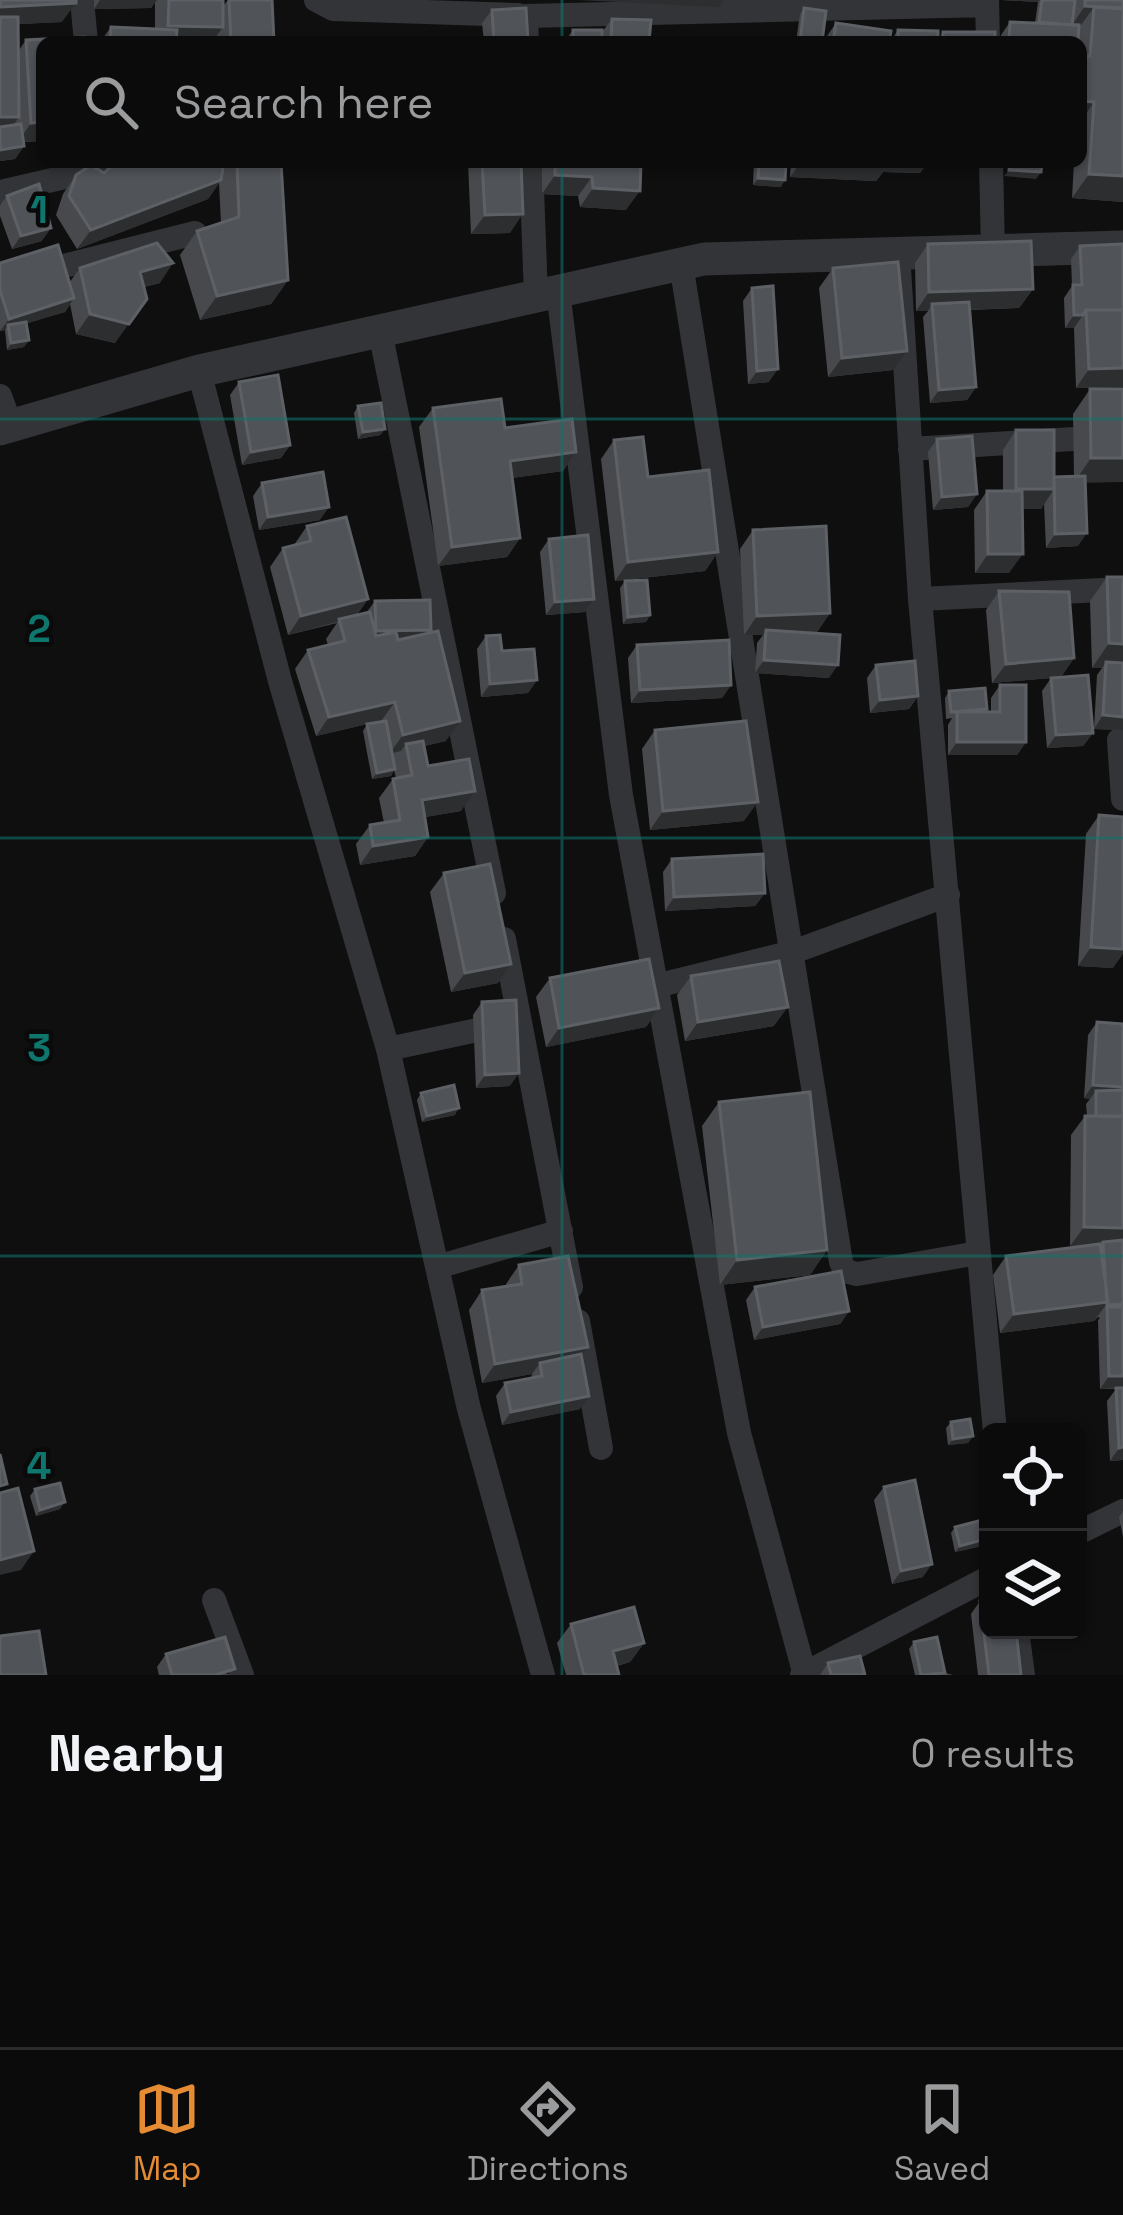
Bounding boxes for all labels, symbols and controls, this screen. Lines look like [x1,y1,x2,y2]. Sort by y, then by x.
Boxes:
search box [36,36,1087,168]
icon: search [78,69,144,135]
text: Search here [174,74,433,131]
text: 1 [30,185,48,234]
text: 2 [27,604,51,653]
text: 3 [27,1023,51,1072]
map controls [979,1423,1087,1639]
button: locate [979,1423,1087,1531]
text: 4 [27,1441,51,1490]
button: layers [979,1531,1087,1639]
text: Nearby [48,1721,225,1786]
text: 0 results [910,1729,1075,1778]
tab: Map [133,2076,201,2190]
tab: Directions [467,2076,629,2190]
tab: Saved [894,2076,990,2190]

